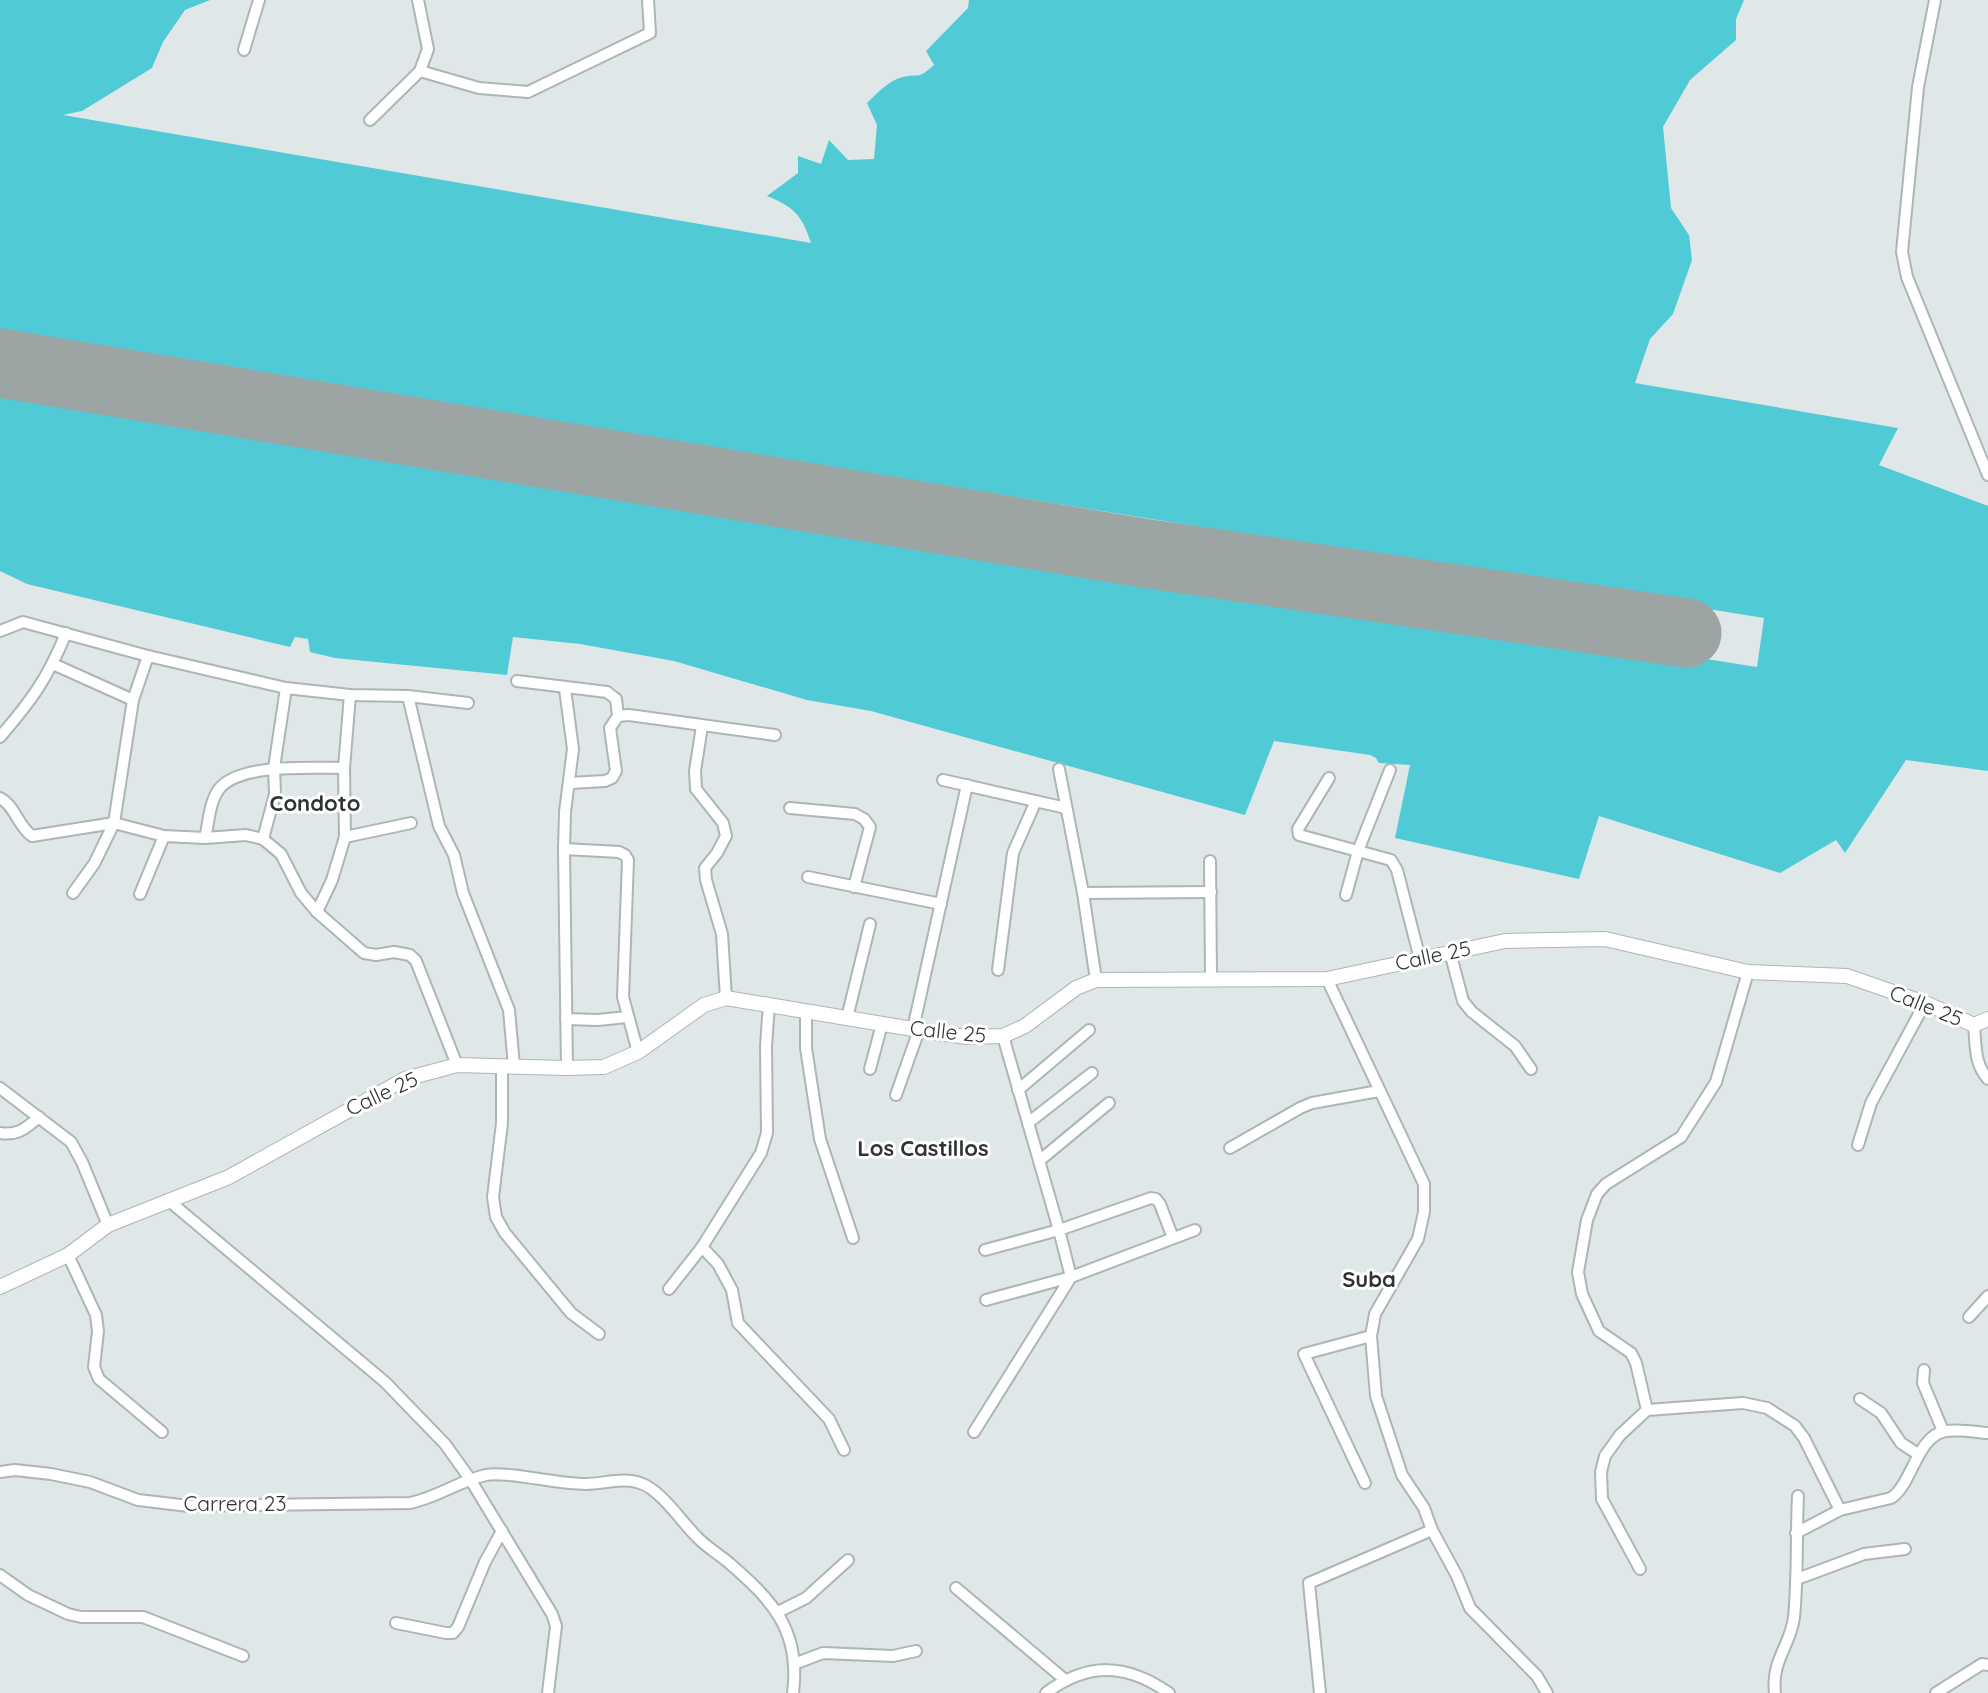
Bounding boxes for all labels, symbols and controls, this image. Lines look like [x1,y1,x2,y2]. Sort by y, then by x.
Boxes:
district label: Condoto [270,789,360,817]
street label: Calle 25 [1393,934,1473,976]
street label: Calle 25 [1886,979,1967,1031]
street label: Calle 25 [909,1014,988,1048]
street label: Calle 25 [341,1065,422,1121]
district label: Los Castillos [857,1134,989,1162]
district label: Suba [1342,1265,1396,1293]
street label: Carrera 23 [184,1490,286,1516]

